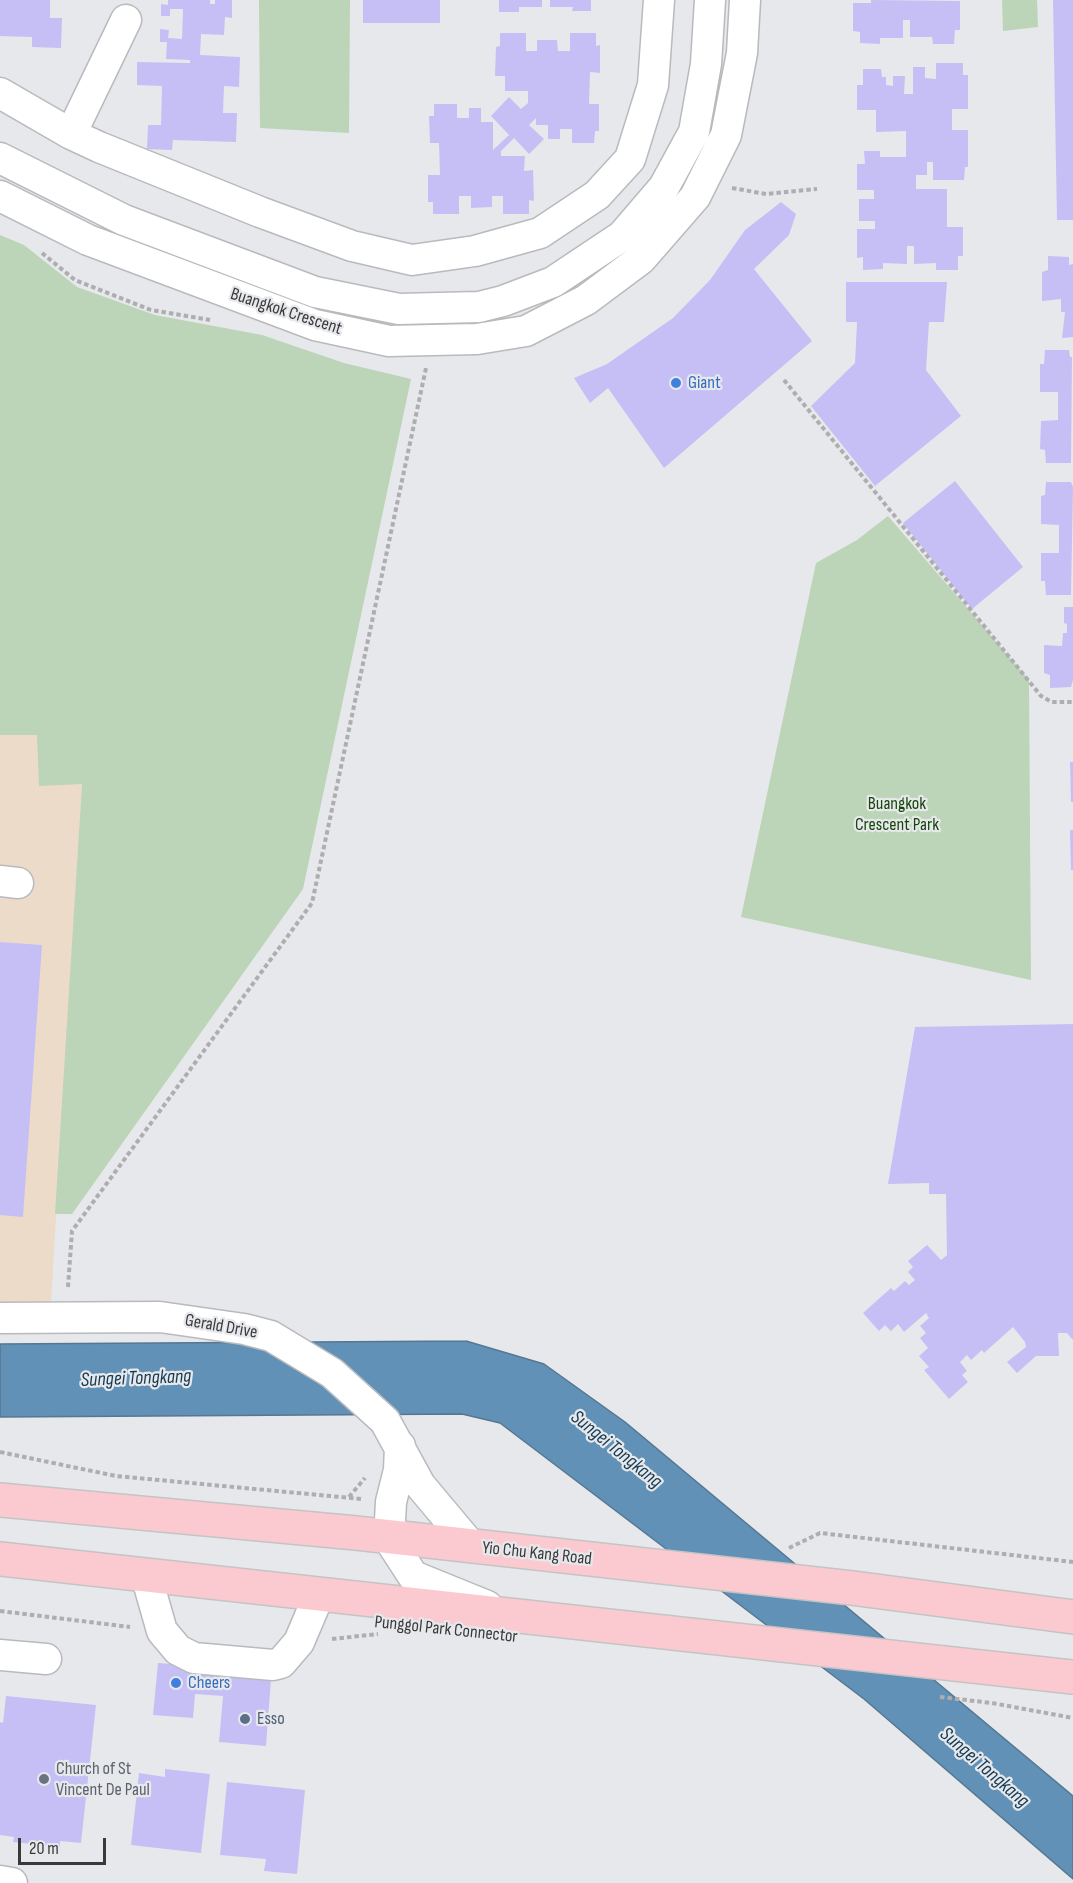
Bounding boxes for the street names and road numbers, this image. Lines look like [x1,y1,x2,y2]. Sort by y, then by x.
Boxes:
street label: Buangkok Crescent [227,284,345,340]
street label: Gerald Drive [183,1310,259,1344]
street label: Yio Chu Kang Road [481,1538,593,1570]
street label: Punggol Park Connector [373,1612,519,1648]

